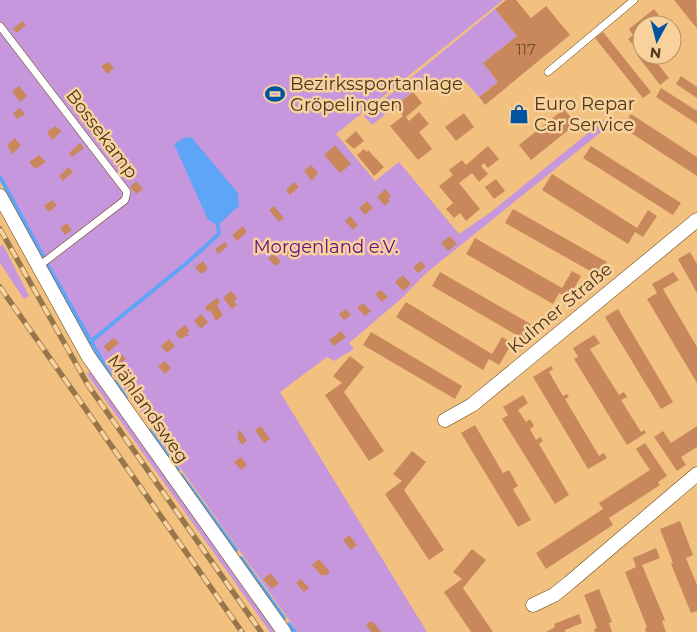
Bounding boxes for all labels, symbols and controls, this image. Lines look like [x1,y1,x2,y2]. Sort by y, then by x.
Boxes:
north arrow [632,15,682,65]
house number: 117 [516,40,536,59]
text: N [649,43,662,63]
place label: Bezirkssportanlage Gröpelingen [290,73,463,116]
sports icon: Bezirkssportanlage Gröpelingen [264,83,286,105]
street label: Bossekamp [61,85,143,183]
place label: Euro Repar Car Service [534,93,635,136]
shop icon: Euro Repar Car Service [508,103,530,125]
park label: Morgenland e.V. [253,236,399,258]
street label: Kulmer Straße [503,258,617,358]
street label: Mählandsweg [103,351,193,467]

